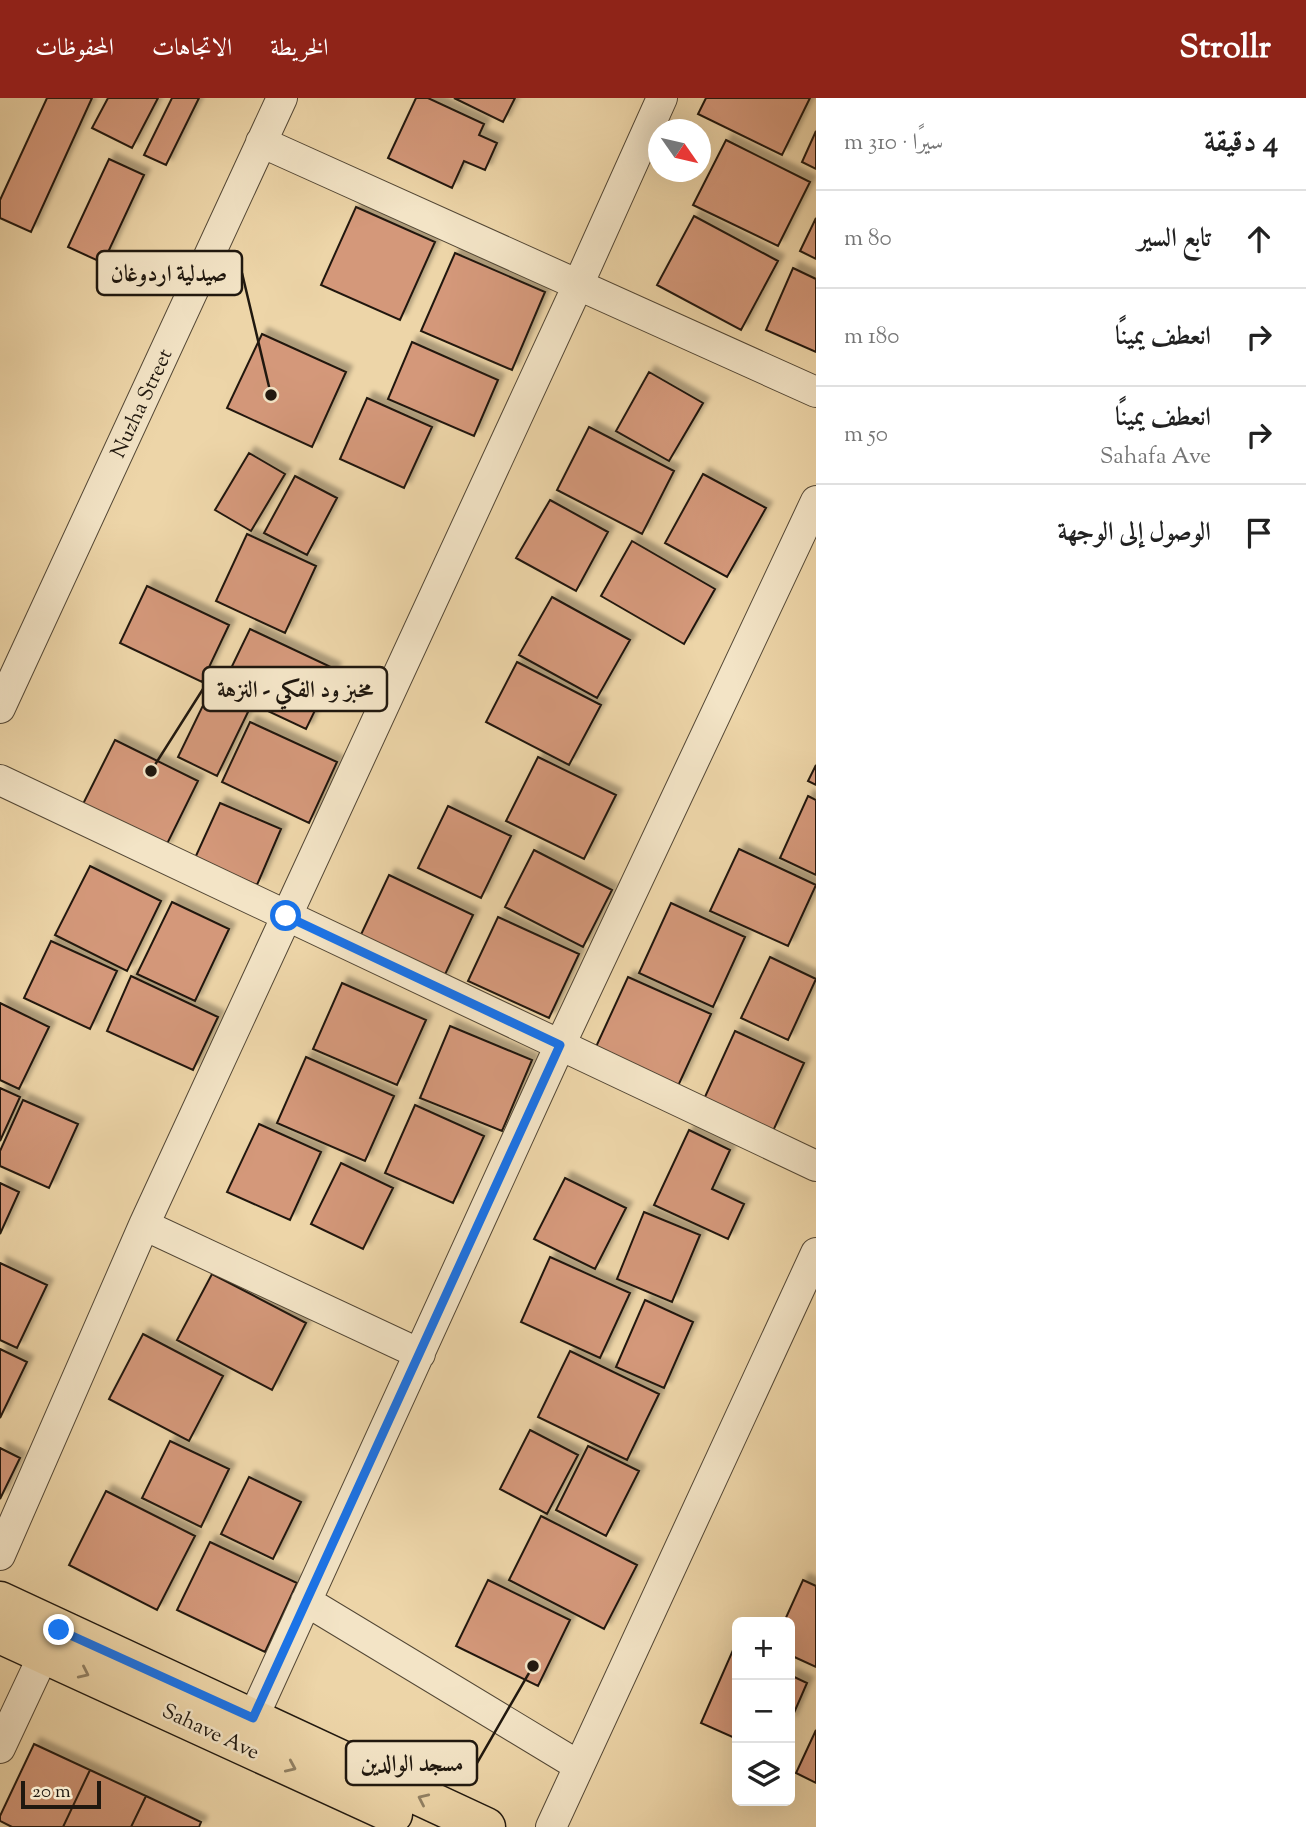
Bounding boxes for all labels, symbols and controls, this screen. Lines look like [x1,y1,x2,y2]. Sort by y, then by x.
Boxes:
text: Strollr [1179,25,1271,73]
text: المحفوظات [35,32,114,66]
text: الاتجاهات [152,32,232,66]
text: الخريطة [270,32,329,66]
north arrow [648,119,711,182]
text: 4 دقيقة [1204,122,1278,165]
text: سيرًا · 310 m [844,127,943,160]
icon: ahead [1240,220,1278,258]
text: تابع السير [1138,221,1211,258]
text: 80 m [844,223,892,256]
callout: صيدلية اردوغان [97,251,242,295]
text: صيدلية اردوغان [111,259,227,292]
icon: right [1240,318,1278,356]
text: انعطف يمينًا [1115,319,1211,356]
text: 180 m [844,321,899,354]
street label: Nuzha Street [104,344,181,463]
text: انعطف يمينًا [1115,400,1211,437]
icon: right [1240,416,1278,454]
text: 50 m [844,419,888,452]
text: Sahafa Ave [1100,441,1211,474]
icon: arrive [1240,514,1278,552]
text: الوصول إلى الوجهة [1057,515,1211,552]
callout: مخبز ود الفكي - النزهة [203,667,387,711]
text: مخبز ود الفكي - النزهة [217,675,374,710]
route start [270,900,301,931]
route end [43,1614,74,1645]
map controls [732,1617,795,1806]
button: + [732,1617,795,1680]
one-way arrow [77,1664,90,1678]
button: − [732,1680,795,1743]
street label: Sahave Ave [156,1697,264,1769]
callout: مسجد الوالدين [346,1741,477,1785]
button: layers [732,1743,795,1806]
text: مسجد الوالدين [361,1749,463,1782]
one-way arrow [284,1759,296,1773]
scale bar [21,1778,102,1810]
text: 20 m [32,1779,71,1806]
one-way arrow [418,1793,431,1807]

